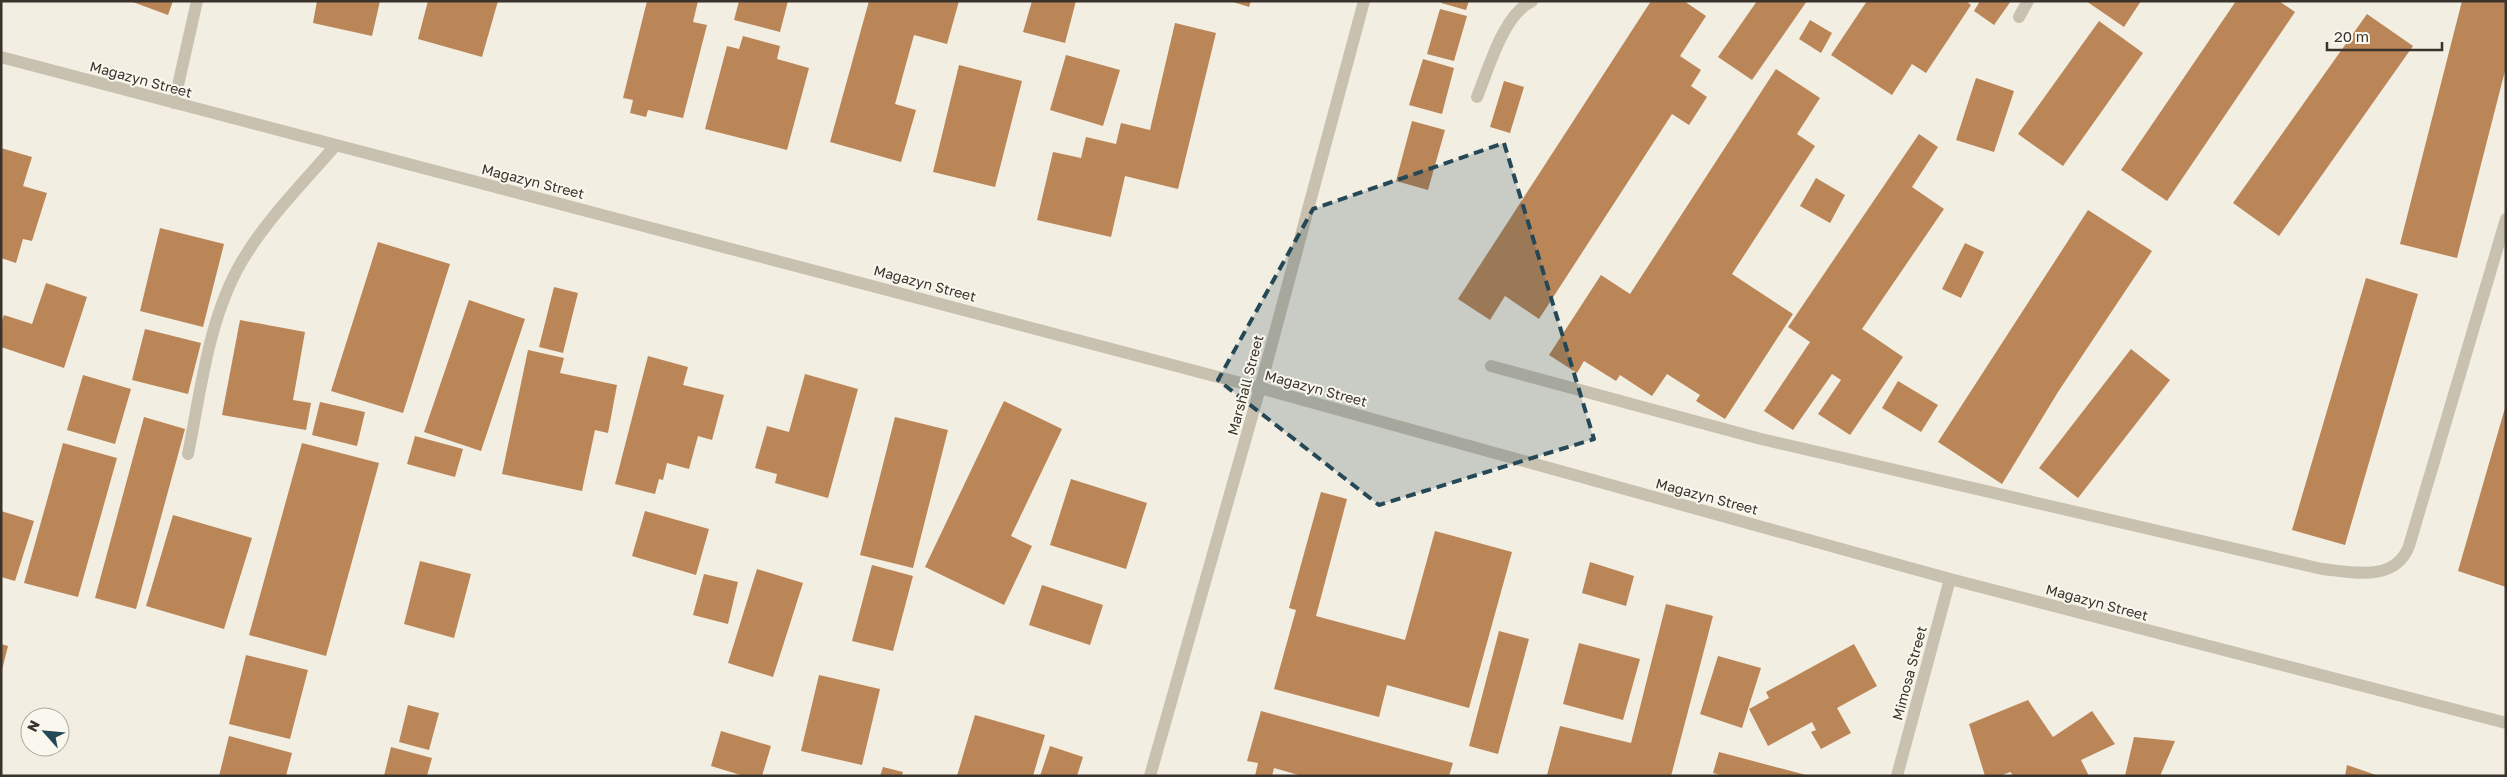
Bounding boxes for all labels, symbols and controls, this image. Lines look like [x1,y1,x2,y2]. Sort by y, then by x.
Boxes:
scale bar [2327,20,2442,52]
text: 20 m [2334,27,2369,45]
street label: Magazyn Street [88,57,194,101]
street label: Magazyn Street [480,160,586,202]
street label: Magazyn Street [872,261,978,305]
street label: Marshall Street [1223,333,1267,437]
street label: Magazyn Street [1263,366,1369,410]
street label: Magazyn Street [1654,474,1760,518]
street label: Magazyn Street [2044,580,2150,624]
street label: Mimosa Street [1888,624,1930,722]
north arrow [20,707,70,757]
text: N [23,717,43,734]

